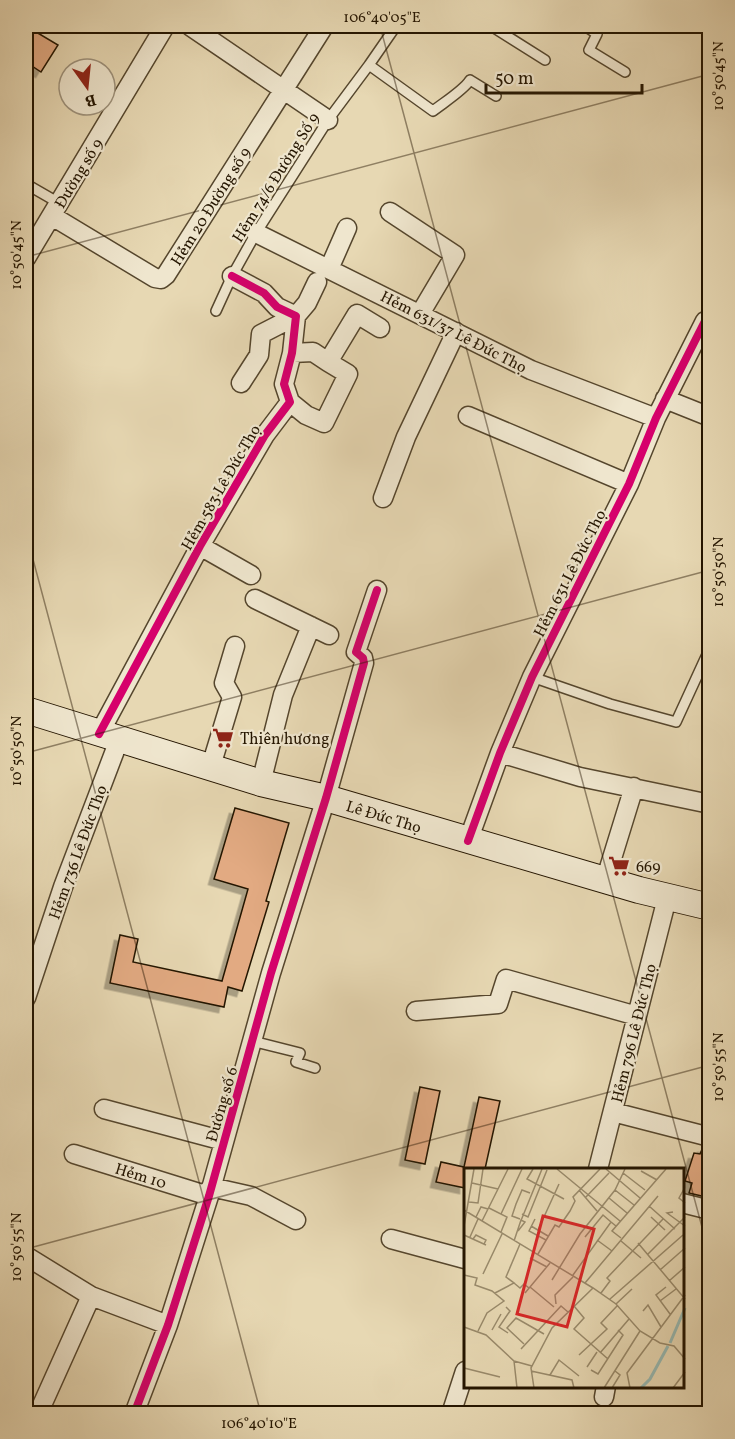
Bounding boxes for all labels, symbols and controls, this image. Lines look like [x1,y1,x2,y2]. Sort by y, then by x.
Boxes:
text: 106°40'05"E [343,8,421,29]
text: 10°50'45"N [709,41,730,111]
north arrow [57,57,117,117]
scale bar [486,57,642,95]
text: 50 m [495,67,534,92]
text: B [82,88,98,112]
street label: Hẻm 74/6 Đường Số 9 [228,109,326,247]
street label: Đường số 9 [50,135,109,213]
street label: Hẻm 20 Đường số 9 [166,144,257,271]
text: 10°50'45"N [7,220,28,290]
street label: Hẻm 631/37 Lê Đức Thọ [376,286,530,379]
street label: Hẻm 583 Lê Đức Thọ [177,421,267,555]
street label: Hẻm 631 Lê Đức Thọ [529,506,612,641]
text: 10°50'50"N [709,537,730,607]
text: 10°50'50"N [7,716,28,786]
supermarket icon: Thiên hương [211,726,235,750]
place label: Thiên hương [240,729,329,751]
street label: Hẻm 736 Lê Đức Thọ [44,782,113,923]
street label: Lê Đức Thọ [343,796,424,840]
supermarket icon: 669 [607,854,631,878]
place label: 669 [636,857,661,879]
street label: Hẻm 796 Lê Đức Thọ [607,962,663,1105]
text: 10°50'55"N [709,1032,730,1102]
street label: Đường số 6 [202,1064,244,1145]
street label: Hẻm 10 [112,1159,169,1195]
inset map [464,1168,684,1388]
text: 10°50'55"N [7,1212,28,1282]
text: 106°40'10"E [221,1414,297,1435]

